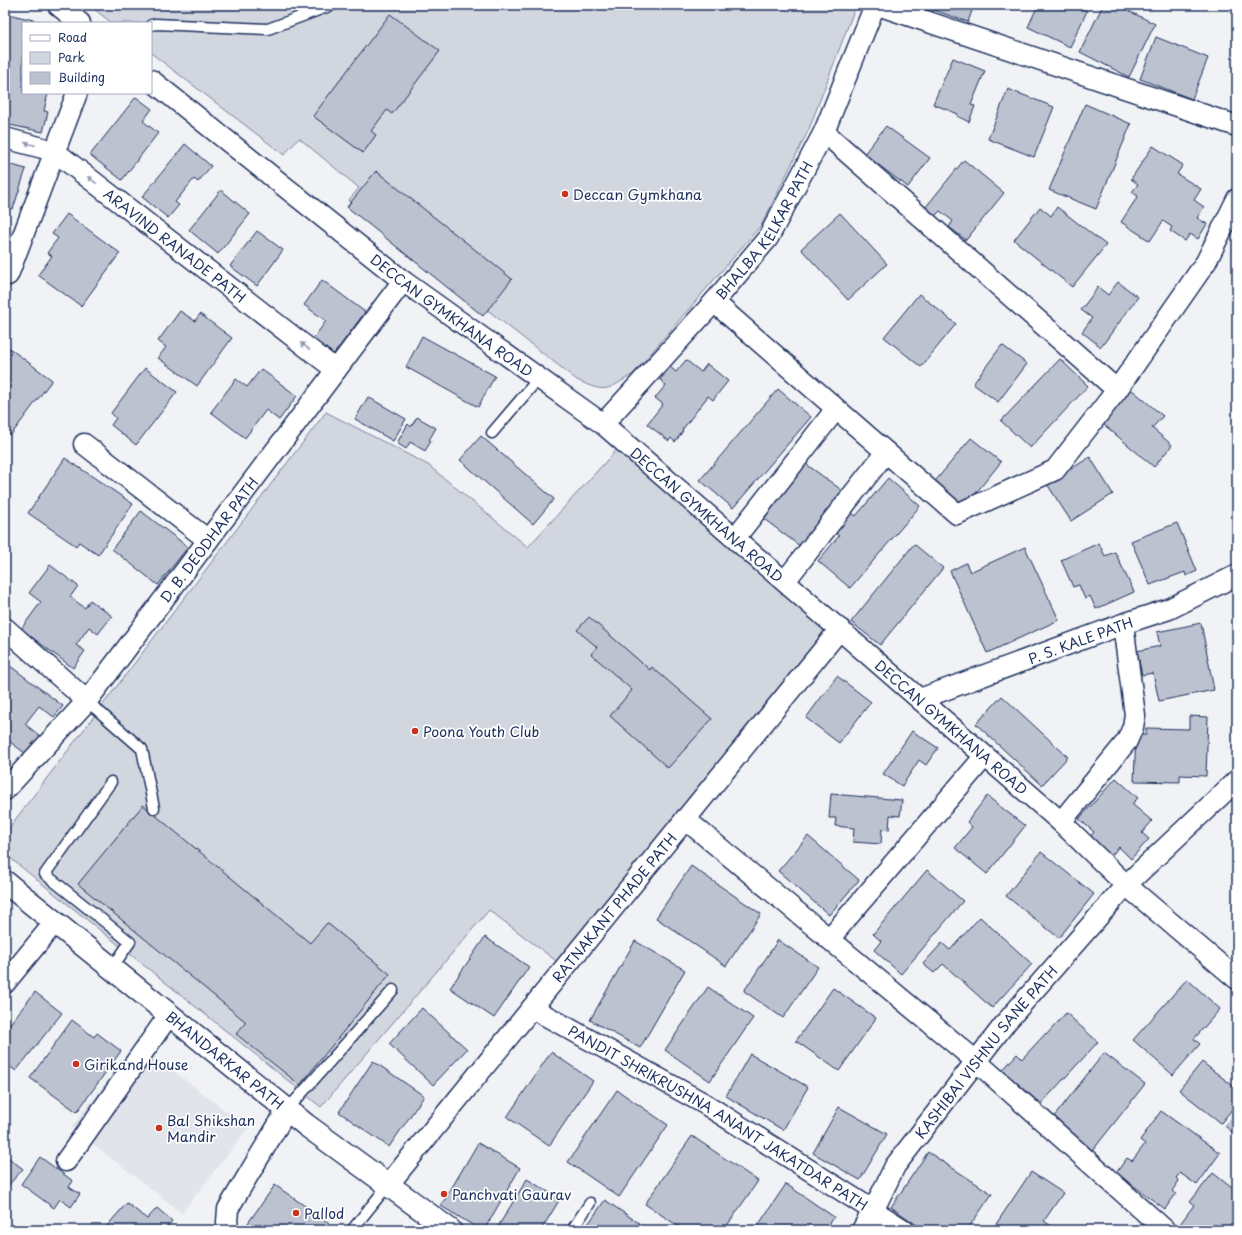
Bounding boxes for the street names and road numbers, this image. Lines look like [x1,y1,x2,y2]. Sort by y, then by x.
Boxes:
street label: BHALBA KELKAR PATH [710,157,817,304]
street label: ARAVIND RANADE PATH [99,183,251,307]
street label: DECCAN GYMKHANA ROAD [366,249,538,381]
street label: DECCAN GYMKHANA ROAD [626,442,788,587]
street label: D. B. DEODHAR PATH [154,472,263,607]
street label: P. S. KALE PATH [1025,611,1136,669]
street label: DECCAN GYMKHANA ROAD [870,655,1033,799]
street label: RATNAKANT PHADE PATH [547,828,681,986]
street label: KASHIBAI VISHNU SANE PATH [910,960,1062,1143]
street label: BHANDARKAR PATH [162,1006,289,1114]
street label: PANDIT SHRIKRUSHNA ANANT JAKATDAR PATH [564,1020,872,1215]

